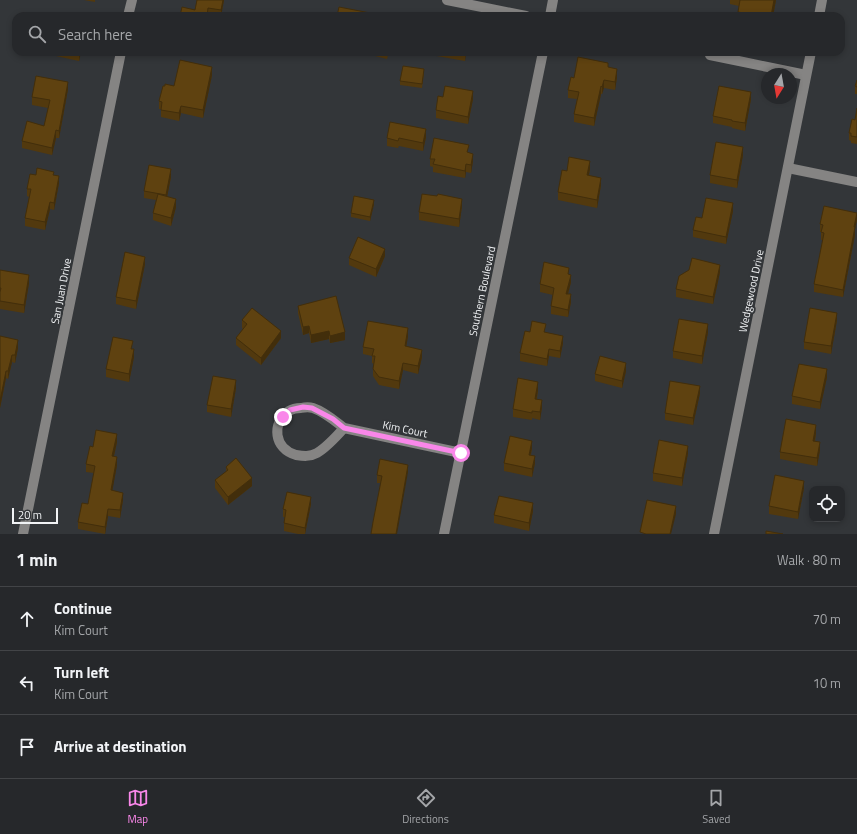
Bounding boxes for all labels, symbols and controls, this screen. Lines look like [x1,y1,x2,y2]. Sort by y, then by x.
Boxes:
search box [12,12,845,56]
icon: search [26,23,48,45]
text: Search here [58,23,132,46]
north arrow [761,68,797,104]
street label: Southern Boulevard [465,244,499,338]
street label: Wedgewood Drive [734,248,768,334]
street label: San Juan Drive [47,256,75,325]
route end [274,408,292,426]
street label: Kim Court [381,416,429,442]
route start [452,444,470,462]
map controls [809,486,845,522]
button: locate [809,486,845,522]
scale bar [12,506,58,525]
text: 20 m [18,507,42,523]
text: 1 min [16,547,57,573]
text: Walk · 80 m [777,550,841,570]
text: Continue [54,597,112,620]
icon: ahead [16,608,38,630]
text: 70 m [813,609,841,629]
text: Kim Court [54,620,108,640]
text: Turn left [54,661,109,684]
icon: left [16,672,38,694]
text: 10 m [813,673,841,693]
text: Kim Court [54,684,108,704]
text: Arrive at destination [54,735,187,758]
icon: arrive [16,736,38,758]
tab: Map [127,787,149,827]
tab: Directions [402,787,449,827]
tab: Saved [702,787,730,827]

